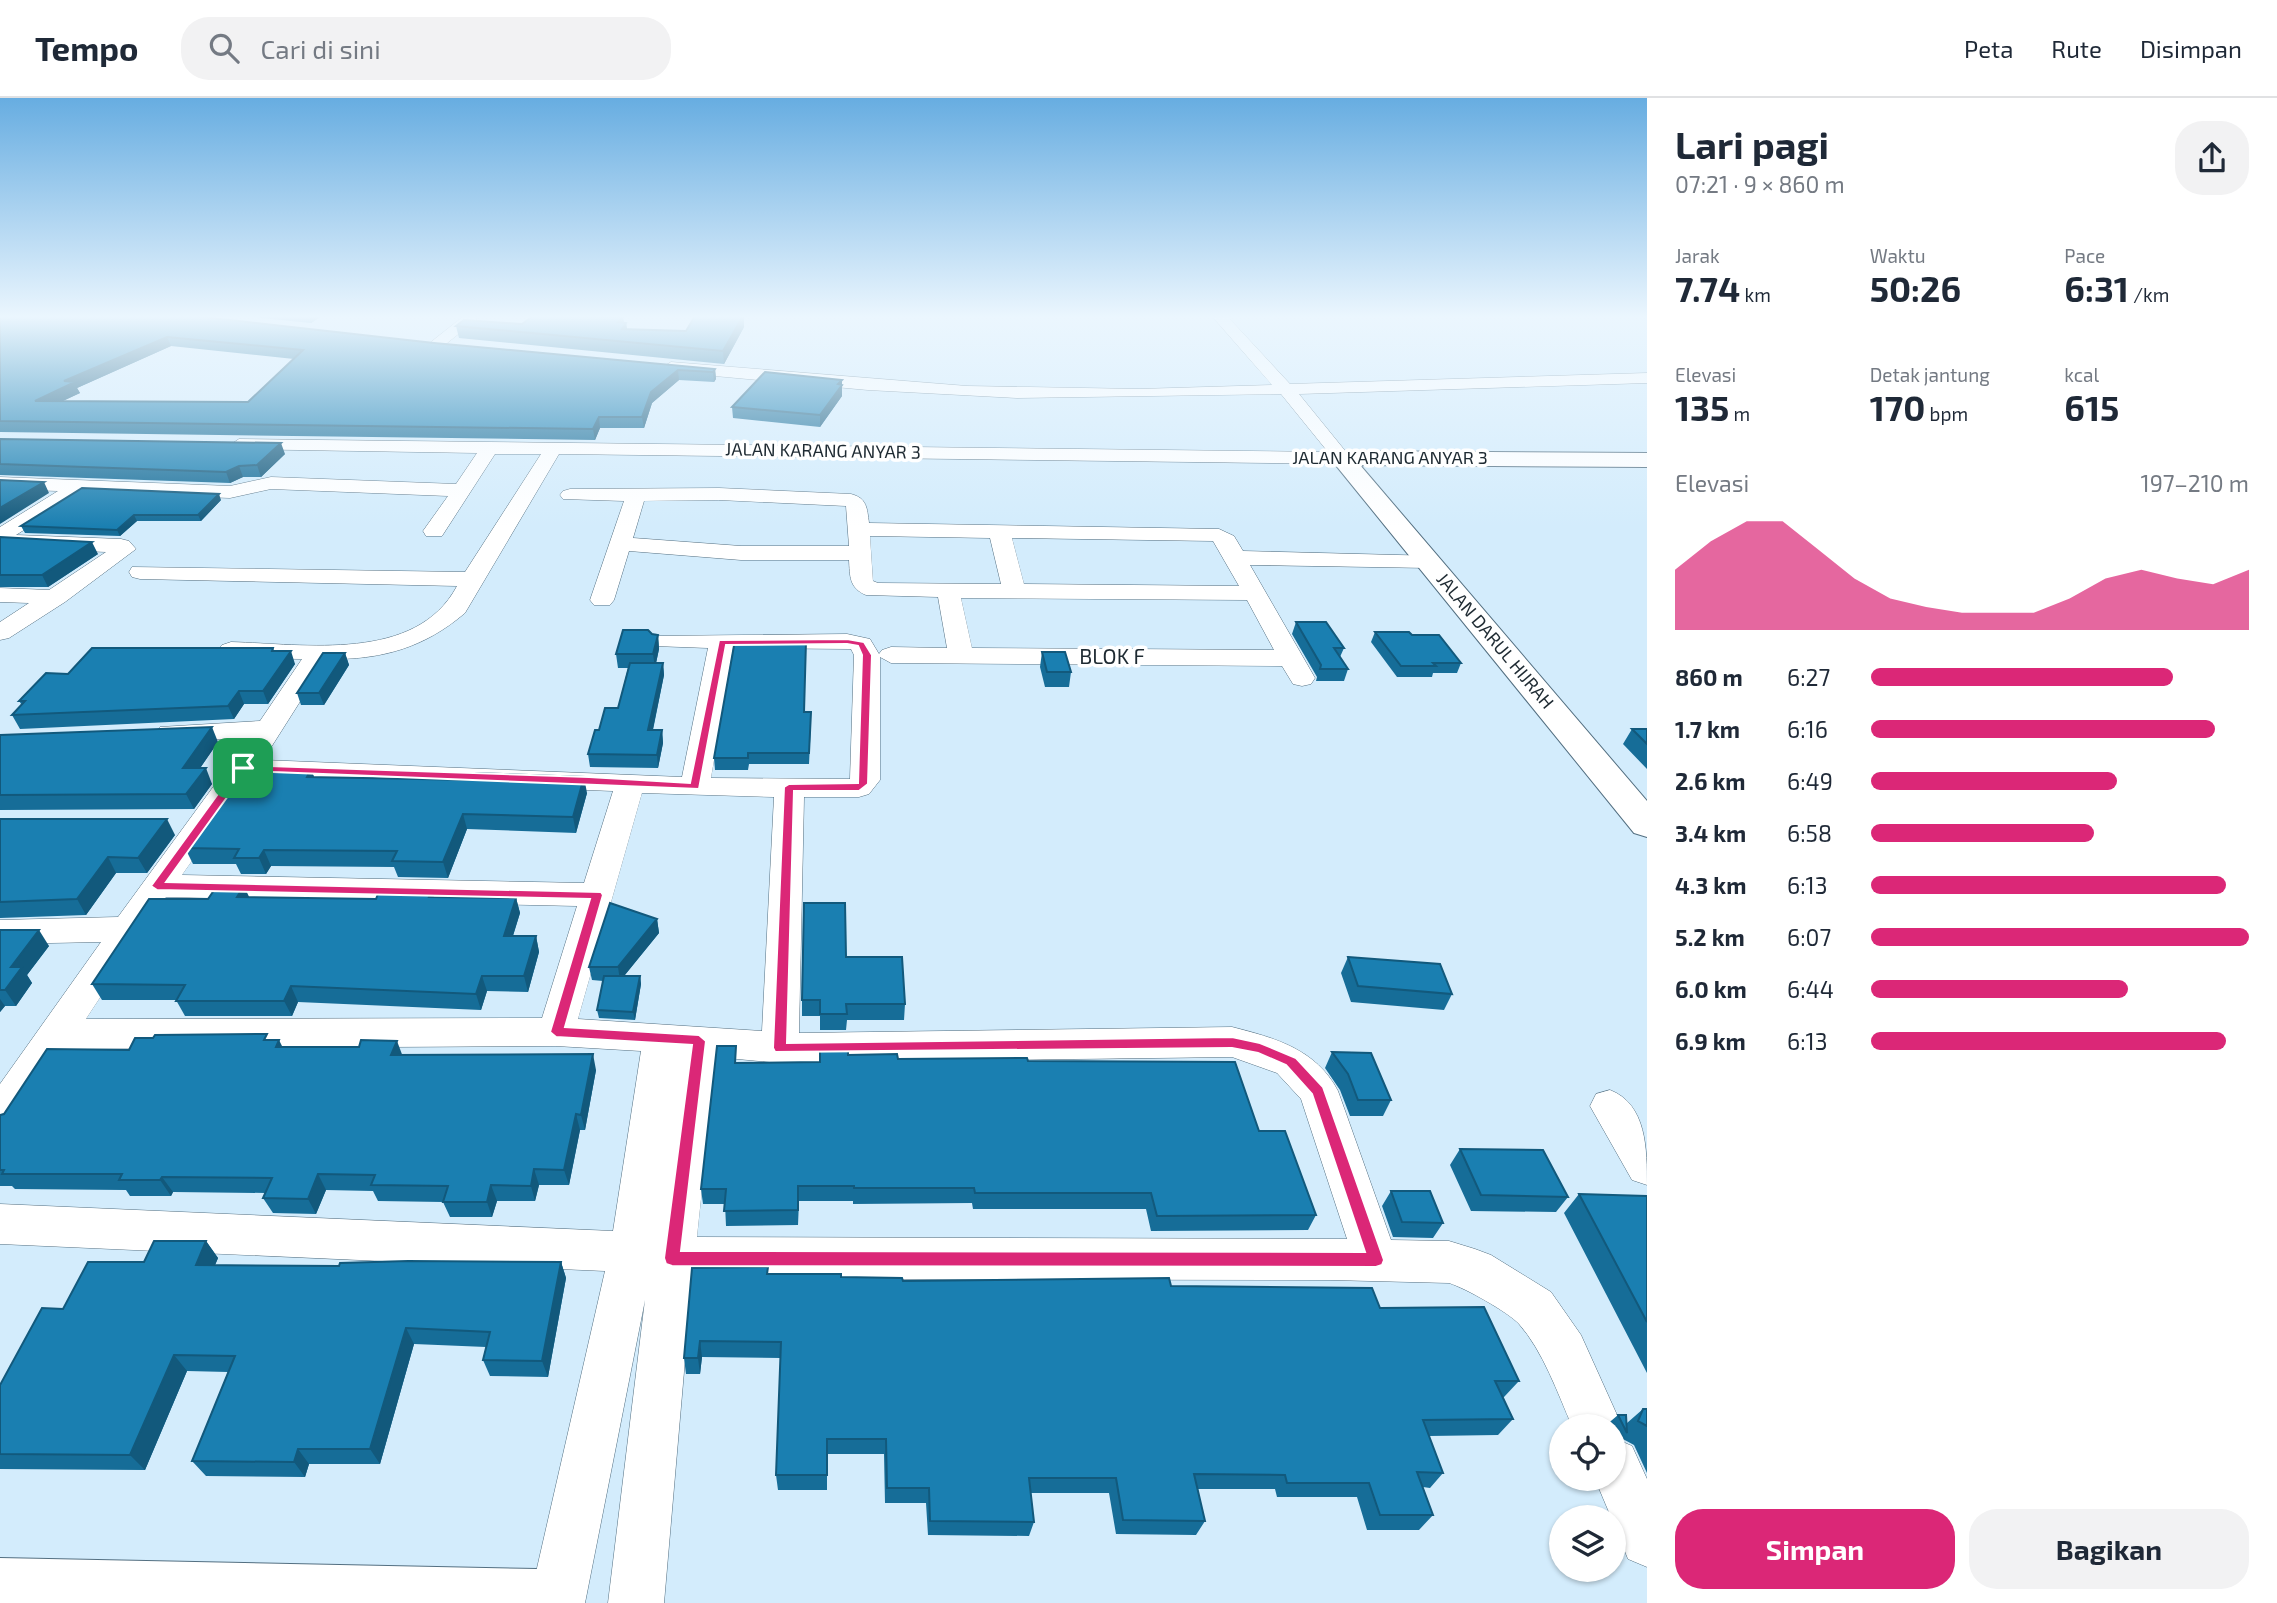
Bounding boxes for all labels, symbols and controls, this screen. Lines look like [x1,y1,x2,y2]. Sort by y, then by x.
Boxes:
search box [181,17,671,80]
text: Tempo [35,28,139,68]
icon: search [205,29,243,67]
text: Cari di sini [261,33,381,64]
text: Peta [1964,34,2013,63]
text: Rute [2051,34,2102,63]
text: Disimpan [2140,34,2242,63]
text: Lari pagi [1675,121,1829,167]
button: share [2175,121,2249,195]
text: 07:21 · 9 × 860 m [1675,170,1845,198]
text: Jarak [1675,244,1720,267]
text: Waktu [1870,244,1926,267]
text: Pace [2064,244,2105,267]
text: 7.74 [1675,267,1740,309]
text: 50:26 [1870,267,1961,309]
text: 6:31 [2064,267,2129,309]
text: km [1740,283,1771,306]
text: /km [2129,283,2169,306]
text: Elevasi [1675,363,1736,386]
text: Detak jantung [1870,363,1990,386]
text: kcal [2064,363,2099,386]
text: 135 [1675,386,1729,428]
text: 170 [1870,386,1925,428]
text: 615 [2064,386,2119,428]
text: m [1729,402,1750,425]
text: bpm [1925,402,1968,425]
street label: JALAN KARANG ANYAR 3 [725,437,921,463]
street label: JALAN KARANG ANYAR 3 [1292,446,1488,468]
text: Elevasi [1675,469,1749,497]
text: 197–210 m [2141,469,2249,497]
street label: JALAN DARUL HIJRAH [1432,568,1559,713]
street label: BLOK F [1079,643,1145,668]
text: 860 m [1675,663,1743,691]
text: 6:27 [1787,663,1830,691]
text: 1.7 km [1675,715,1740,743]
text: 6:16 [1787,715,1828,743]
pin [213,738,273,798]
icon: arrive [224,749,262,787]
text: 2.6 km [1675,767,1746,795]
text: 6:49 [1787,767,1833,795]
text: 3.4 km [1675,819,1746,847]
text: 6:58 [1787,819,1832,847]
text: 4.3 km [1675,871,1746,899]
text: 6:13 [1787,871,1828,899]
text: 5.2 km [1675,923,1745,951]
text: 6:07 [1787,923,1831,951]
text: 6.0 km [1675,975,1747,1003]
text: 6:44 [1787,975,1834,1003]
text: 6.9 km [1675,1027,1746,1055]
text: 6:13 [1787,1027,1828,1055]
map controls [1549,1414,1626,1582]
button: locate [1549,1414,1626,1491]
button: layers [1549,1505,1626,1582]
button: Simpan [1675,1509,1955,1589]
button: Bagikan [1969,1509,2249,1589]

